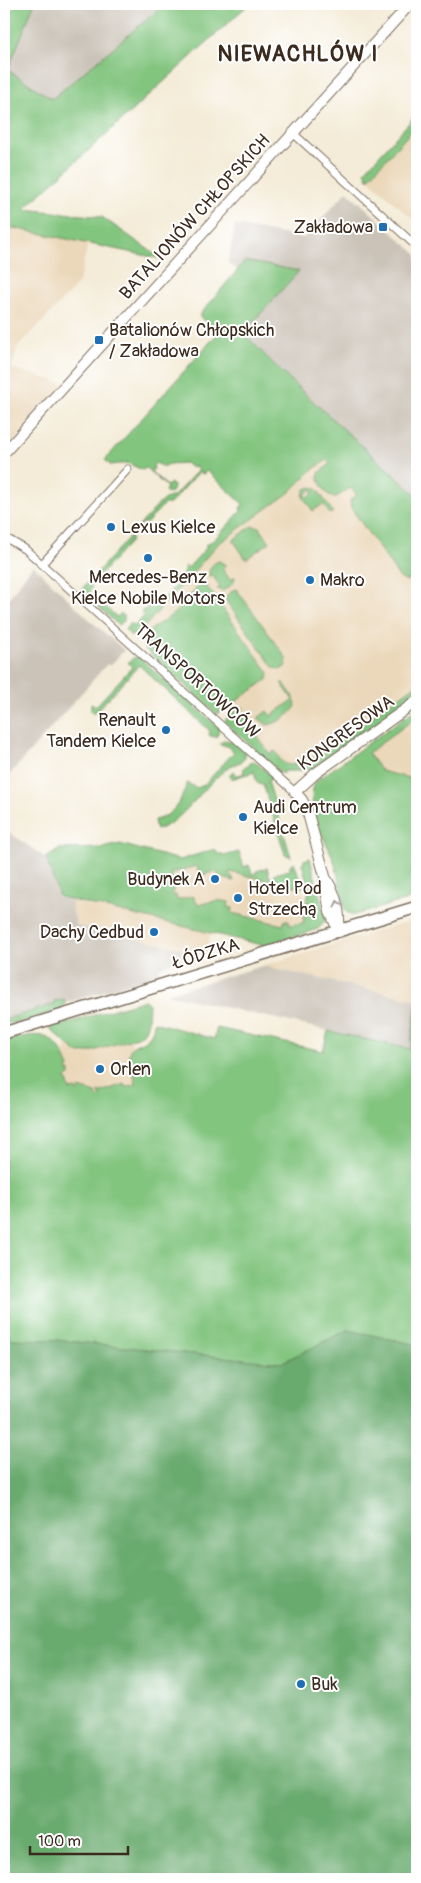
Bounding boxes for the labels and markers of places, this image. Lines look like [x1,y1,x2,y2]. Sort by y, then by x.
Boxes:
place label: Zakładowa [294,216,373,239]
marker: Zakładowa [377,221,389,233]
place label: Batalionów Chłopskich / Zakładowa [109,319,274,363]
marker: Batalionów Chłopskich / Zakładowa [93,334,105,346]
place label: Lexus Kielce [121,516,215,539]
marker: Lexus Kielce [105,521,117,533]
marker: Mercedes-Benz Kielce Nobile Motors [142,552,154,564]
place label: Mercedes-Benz Kielce Nobile Motors [71,566,225,610]
place label: Makro [320,569,365,592]
marker: Makro [304,574,316,586]
place label: Renault Tandem Kielce [46,709,157,753]
marker: Renault Tandem Kielce [160,724,172,736]
place label: Audi Centrum Kielce [253,796,357,840]
marker: Audi Centrum Kielce [237,811,249,823]
place label: Budynek A [127,868,205,891]
marker: Budynek A [209,873,221,885]
place label: Hotel Pod Strzechą [248,877,322,921]
marker: Hotel Pod Strzechą [232,892,244,904]
place label: Dachy Cedbud [40,921,144,944]
marker: Dachy Cedbud [148,926,160,938]
place label: Orlen [110,1058,151,1081]
marker: Orlen [94,1063,106,1075]
place label: Buk [311,1673,338,1696]
marker: Buk [295,1678,307,1690]

